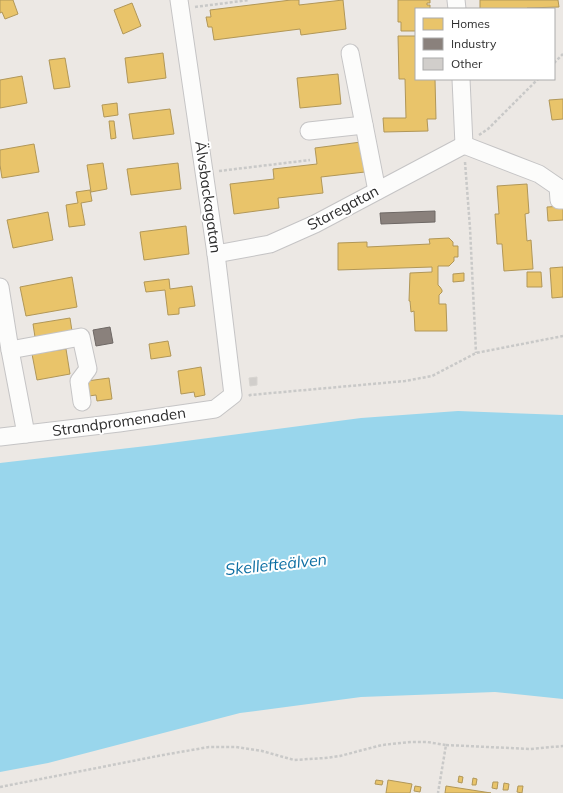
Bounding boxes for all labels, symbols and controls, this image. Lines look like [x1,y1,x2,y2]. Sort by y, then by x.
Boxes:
legend [415,8,555,80]
text: Homes [451,16,490,31]
text: Industry [451,36,497,51]
text: Other [451,56,483,71]
street label: Älvsbackagatan [191,140,226,254]
street label: Staregatan [304,181,382,234]
street label: Strandpromenaden [51,403,187,440]
water label: Skellefteälven [224,549,328,579]

